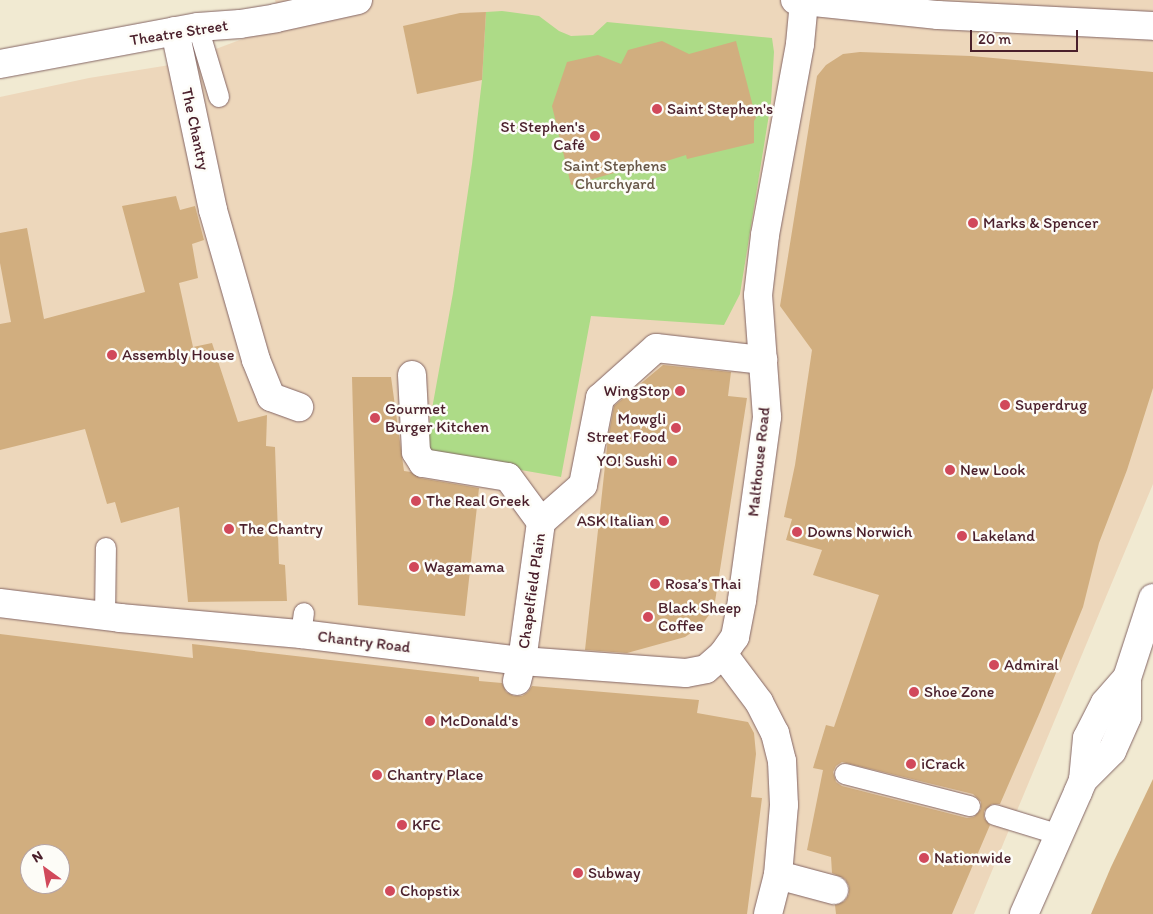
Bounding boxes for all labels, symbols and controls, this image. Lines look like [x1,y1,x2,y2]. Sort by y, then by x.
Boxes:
street label: Theatre Street [129,16,229,50]
scale bar [973,20,1080,52]
text: 20 m [978,30,1011,48]
street label: The Chantry [177,86,213,172]
place label: Saint Stephen's [667,99,773,119]
marker: Saint Stephen's [651,103,663,115]
place label: St Stephen's Café [501,117,585,155]
marker: St Stephen's Café [589,130,601,142]
park label: Saint Stephens Churchyard [564,156,666,194]
place label: Marks & Spencer [983,213,1098,233]
marker: Marks & Spencer [967,217,979,229]
place label: Assembly House [122,345,234,365]
marker: Assembly House [106,349,118,361]
place label: WingStop [603,381,670,401]
marker: WingStop [674,385,686,397]
place label: Superdrug [1015,395,1087,415]
place label: Gourmet Burger Kitchen [385,399,489,437]
marker: Superdrug [999,399,1011,411]
street label: Malthouse Road [744,406,774,518]
place label: Mowgli Street Food [587,409,666,447]
marker: Gourmet Burger Kitchen [369,412,381,424]
marker: Mowgli Street Food [670,422,682,434]
place label: YO! Sushi [596,451,662,471]
marker: YO! Sushi [666,455,678,467]
place label: New Look [960,460,1026,480]
marker: New Look [944,464,956,476]
place label: The Real Greek [426,491,529,511]
marker: The Real Greek [410,495,422,507]
place label: ASK Italian [575,511,654,531]
marker: ASK Italian [658,515,670,527]
place label: The Chantry [239,519,323,539]
place label: Downs Norwich [807,522,912,542]
marker: The Chantry [223,523,235,535]
marker: Downs Norwich [791,526,803,538]
place label: Lakeland [972,526,1035,546]
marker: Lakeland [956,530,968,542]
street label: Chapelfield Plain [514,532,550,650]
place label: Wagamama [424,557,505,577]
marker: Wagamama [408,561,420,573]
place label: Rosa’s Thai [665,574,742,594]
marker: Rosa’s Thai [649,578,661,590]
place label: Black Sheep Coffee [658,598,741,636]
marker: Black Sheep Coffee [642,611,654,623]
street label: Chantry Road [316,627,412,657]
place label: Admiral [1004,655,1059,675]
marker: Admiral [988,659,1000,671]
place label: Shoe Zone [924,682,995,702]
marker: Shoe Zone [908,686,920,698]
place label: McDonald's [440,711,518,731]
marker: McDonald's [424,715,436,727]
place label: iCrack [921,754,965,774]
marker: iCrack [905,758,917,770]
place label: Chantry Place [387,765,483,785]
marker: Chantry Place [371,769,383,781]
place label: KFC [412,815,441,835]
marker: KFC [396,819,408,831]
north arrow [20,844,70,894]
text: N [29,847,46,866]
place label: Nationwide [934,848,1011,868]
marker: Nationwide [918,852,930,864]
place label: Subway [588,863,640,883]
marker: Subway [572,867,584,879]
place label: Chopstix [400,881,460,901]
marker: Chopstix [384,885,396,897]

